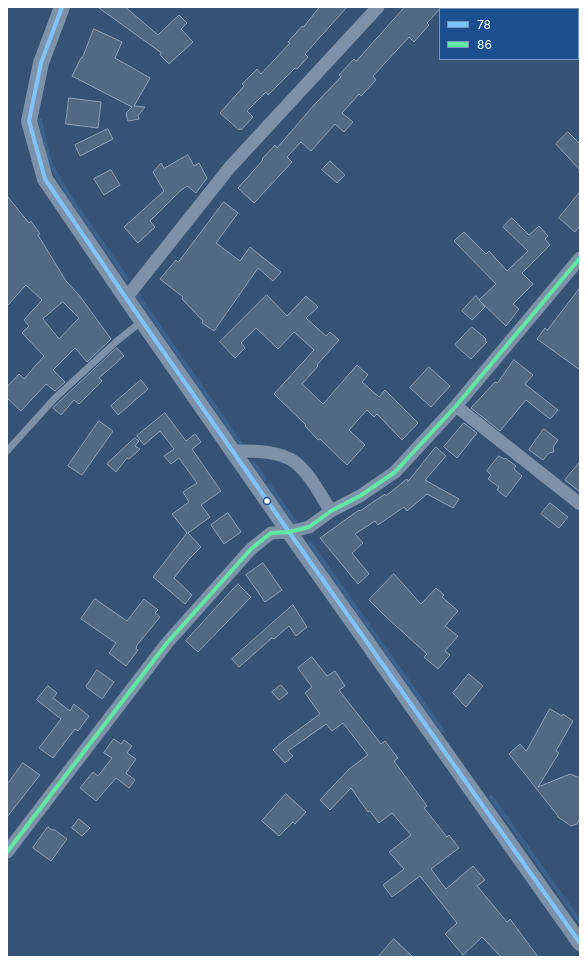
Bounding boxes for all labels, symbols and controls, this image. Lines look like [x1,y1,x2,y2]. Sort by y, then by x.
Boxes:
legend [439,8,579,60]
text: 78 [477,17,491,32]
text: 86 [477,37,492,52]
unlabelled marker [262,496,272,506]

